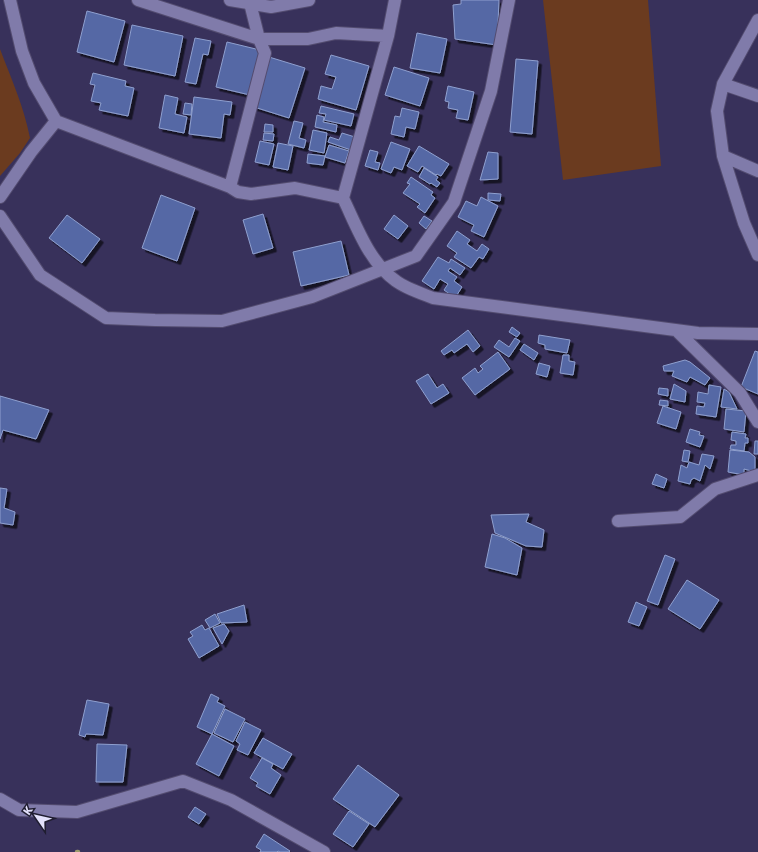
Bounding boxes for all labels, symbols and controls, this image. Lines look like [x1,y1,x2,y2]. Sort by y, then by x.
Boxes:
north arrow [16,796,56,836]
text: K [19,802,37,818]

